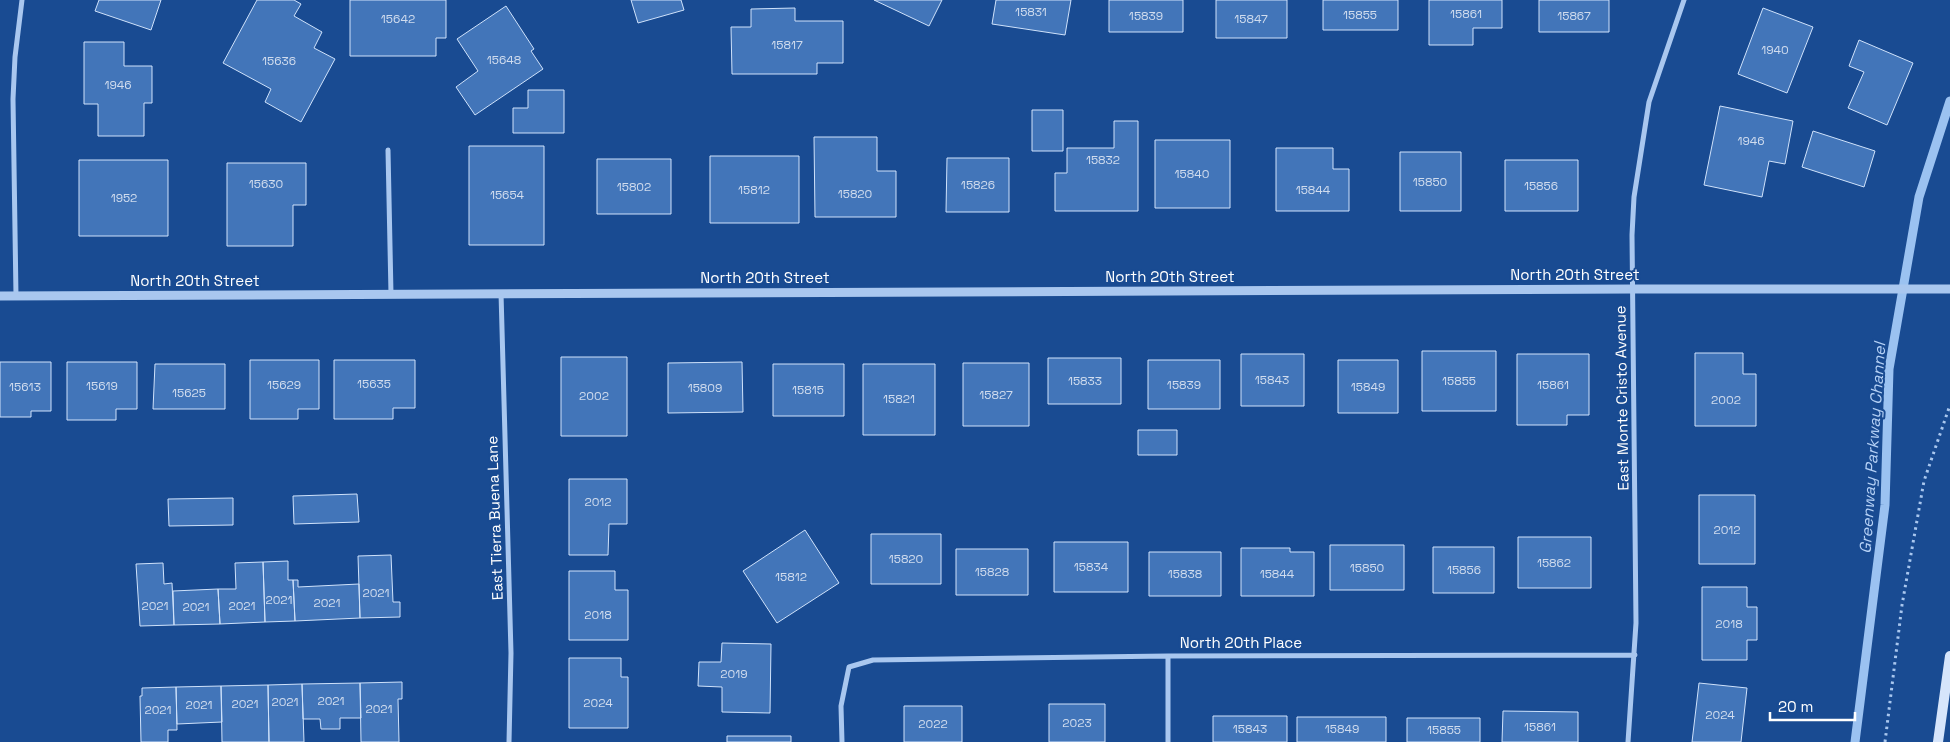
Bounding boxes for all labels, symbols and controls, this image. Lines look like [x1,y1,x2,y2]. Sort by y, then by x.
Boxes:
house number: 15831 [1015,4,1047,20]
house number: 15861 [1450,6,1482,22]
house number: 15855 [1343,7,1377,23]
house number: 15839 [1129,8,1163,24]
house number: 15867 [1557,8,1591,24]
house number: 15642 [381,11,415,27]
house number: 15847 [1234,11,1268,27]
house number: 15817 [771,37,803,53]
house number: 1940 [1761,42,1789,58]
house number: 15648 [487,52,521,68]
house number: 15636 [262,53,296,69]
house number: 1946 [104,77,132,93]
house number: 1946 [1737,133,1765,149]
house number: 15832 [1086,152,1120,168]
house number: 15840 [1175,166,1209,182]
house number: 15850 [1413,174,1447,190]
house number: 15630 [249,176,283,192]
house number: 15826 [961,177,995,193]
house number: 15856 [1524,178,1558,194]
house number: 15802 [617,179,651,195]
house number: 15812 [738,182,770,198]
house number: 15844 [1296,182,1331,198]
house number: 15820 [838,186,872,202]
house number: 15654 [490,187,525,203]
house number: 1952 [111,190,137,206]
street label: North 20th Street [1510,265,1640,284]
street label: North 20th Street [1105,267,1235,286]
street label: North 20th Street [700,268,830,287]
street label: North 20th Street [130,271,260,290]
street label: East Monte Cristo Avenue [1610,305,1633,491]
water label: Greenway Parkway Channel [1855,340,1891,554]
house number: 15843 [1255,372,1289,388]
house number: 15833 [1068,373,1102,389]
house number: 15855 [1442,373,1476,389]
house number: 15635 [357,376,391,392]
house number: 15629 [267,377,301,393]
house number: 15839 [1167,377,1201,393]
house number: 15861 [1537,377,1569,393]
house number: 15619 [86,378,118,394]
house number: 15613 [9,379,41,395]
house number: 15849 [1351,379,1385,395]
house number: 15809 [688,380,722,396]
house number: 15815 [792,382,824,398]
house number: 15625 [172,385,206,401]
house number: 15827 [979,387,1013,403]
house number: 2002 [579,388,609,404]
house number: 15821 [883,391,915,407]
house number: 2002 [1711,392,1741,408]
street label: East Tierra Buena Lane [482,435,507,601]
house number: 2012 [584,494,612,510]
house number: 2012 [1713,522,1741,538]
house number: 15820 [889,551,923,567]
house number: 15862 [1537,555,1571,571]
house number: 15834 [1074,559,1109,575]
house number: 15850 [1350,560,1384,576]
house number: 15856 [1447,562,1481,578]
house number: 15828 [975,564,1009,580]
house number: 15838 [1168,566,1202,582]
house number: 15844 [1260,566,1295,582]
house number: 15812 [775,569,807,585]
house number: 2021 [362,585,390,601]
house number: 2021 [265,592,293,608]
house number: 2021 [313,595,341,611]
house number: 2021 [141,598,169,614]
house number: 2021 [228,598,256,614]
house number: 2021 [182,599,210,615]
house number: 2018 [584,607,612,623]
house number: 2018 [1715,616,1743,632]
street label: North 20th Place [1180,633,1302,652]
house number: 2019 [720,666,748,682]
scale bar [1770,690,1855,722]
house number: 2021 [317,693,345,709]
house number: 2021 [271,694,299,710]
house number: 2024 [583,695,613,711]
house number: 2021 [231,696,259,712]
house number: 2021 [185,697,213,713]
text: 20 m [1778,697,1813,716]
house number: 2021 [365,701,393,717]
house number: 2021 [144,702,172,718]
house number: 2024 [1705,707,1735,723]
house number: 2023 [1062,715,1092,731]
house number: 2022 [918,716,948,732]
house number: 15861 [1524,719,1556,735]
house number: 15843 [1233,721,1267,737]
house number: 15849 [1325,721,1359,737]
house number: 15855 [1427,722,1461,738]

